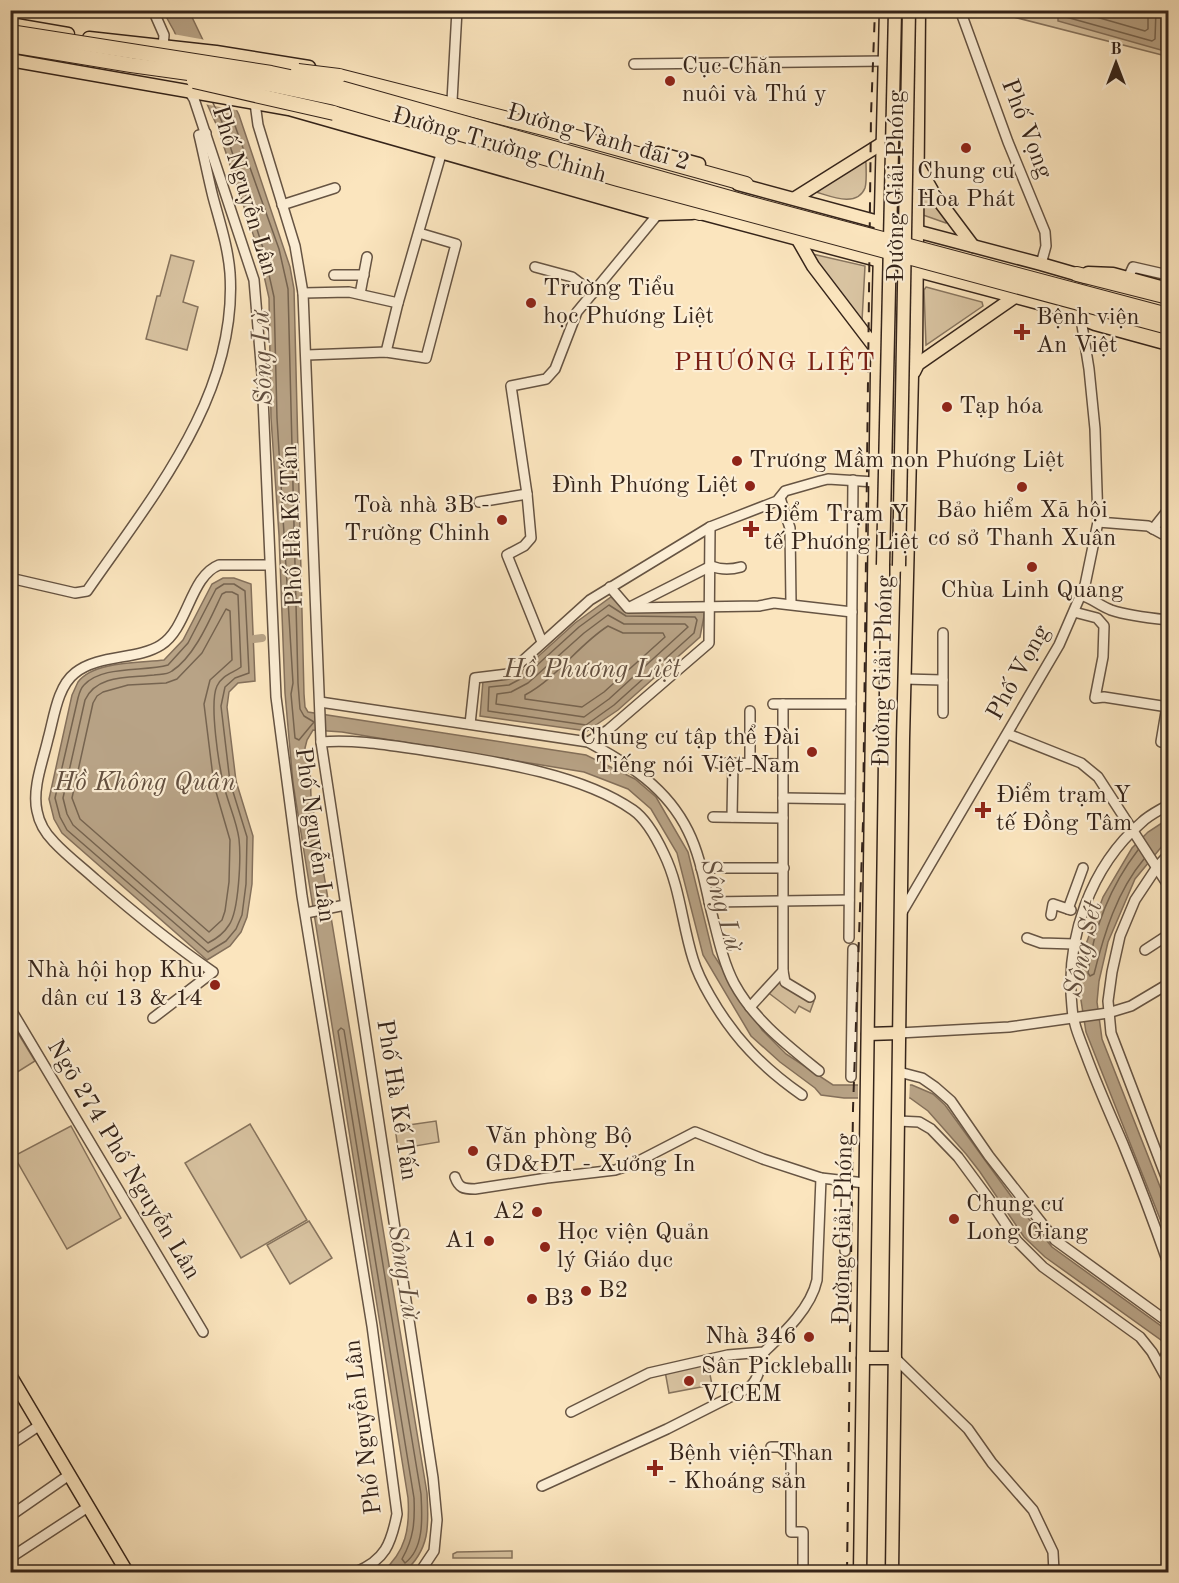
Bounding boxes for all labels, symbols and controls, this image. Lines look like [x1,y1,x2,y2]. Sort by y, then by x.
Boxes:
north arrow [1086,33,1146,93]
text: B [1110,42,1122,58]
place label: Cục Chăn nuôi và Thú y [682,55,827,107]
marker: Cục Chăn nuôi và Thú y [663,74,677,88]
street label: Phố Vọng [996,76,1057,182]
street label: Đường Giải Phóng [885,90,909,282]
street label: Đường Vành đai 2 [504,100,692,176]
street label: Phố Nguyễn Lân [207,103,283,279]
street label: Đường Trường Chinh [389,104,609,188]
marker: Chung cư Hòa Phát [959,141,973,155]
place label: Chung cư Hòa Phát [916,160,1016,212]
place label: Trường Tiểu học Phương Liệt [543,275,714,329]
marker: Trường Tiểu học Phương Liệt [524,296,538,310]
place label: Bệnh viện An Việt [1036,306,1140,358]
water label: Sông Lừ [248,308,278,406]
marker: Bệnh viện An Việt [1013,323,1031,341]
district label: PHƯƠNG LIỆT [674,346,876,376]
place label: Tạp hóa [959,395,1043,419]
marker: Tạp hóa [940,400,954,414]
street label: Phố Hà Kế Tấn [277,444,308,608]
place label: Trương Mầm non Phương Liệt [749,447,1064,473]
marker: Trương Mầm non Phương Liệt [730,454,744,468]
place label: Đình Phương Liệt [552,474,738,498]
marker: Đình Phương Liệt [743,479,757,493]
marker: Bảo hiểm Xã hội cơ sở Thanh Xuân [1015,480,1029,494]
place label: Toà nhà 3B - Trường Chinh [344,494,490,546]
place label: Bảo hiểm Xã hội cơ sở Thanh Xuân [928,497,1116,551]
place label: Điểm Trạm Y tế Phương Liệt [764,501,919,555]
marker: Toà nhà 3B - Trường Chinh [495,513,509,527]
marker: Điểm Trạm Y tế Phương Liệt [742,520,760,538]
marker: Chùa Linh Quang [1025,560,1039,574]
street label: Đường Giải Phóng [870,575,898,767]
place label: Chùa Linh Quang [940,579,1124,603]
street label: Phố Vọng [982,621,1055,724]
water label: Hồ Phương Liệt [502,655,681,683]
place label: Chung cư tập thể Đài Tiếng nói Việt Nam [580,724,800,778]
marker: Chung cư tập thể Đài Tiếng nói Việt Nam [805,745,819,759]
street label: Phố Nguyễn Lân [290,746,340,924]
water label: Hồ Không Quân [53,768,236,796]
place label: Điểm trạm Y tế Đồng Tâm [996,782,1132,836]
marker: Điểm trạm Y tế Đồng Tâm [974,801,992,819]
water label: Sông Lừ [695,856,747,956]
water label: Sông Sét [1060,898,1108,1000]
place label: Nhà hội họp Khu dân cư 13 & 14 [27,959,203,1011]
marker: Nhà hội họp Khu dân cư 13 & 14 [208,978,222,992]
street label: Phố Hà Kế Tấn [371,1018,422,1182]
street label: Ngõ 274 Phố Nguyễn Lân [42,1035,206,1284]
place label: Văn phòng Bộ GD&ĐT - Xưởng In [485,1125,696,1177]
street label: Đường Giải Phóng [830,1133,858,1325]
marker: Văn phòng Bộ GD&ĐT - Xưởng In [466,1144,480,1158]
place label: Chung cư Long Giang [966,1193,1088,1245]
place label: A2 [493,1200,525,1224]
marker: A2 [530,1205,544,1219]
marker: Chung cư Long Giang [947,1212,961,1226]
place label: Học viện Quản lý Giáo dục [557,1221,709,1273]
water label: Sông Lừ [383,1223,424,1323]
place label: A1 [445,1229,477,1253]
marker: A1 [482,1234,496,1248]
marker: Học viện Quản lý Giáo dục [538,1240,552,1254]
place label: B2 [598,1279,628,1303]
marker: B2 [579,1284,593,1298]
place label: B3 [544,1287,574,1311]
marker: B3 [525,1292,539,1306]
place label: Nhà 346 [705,1325,797,1349]
marker: Nhà 346 [802,1330,816,1344]
street label: Phố Nguyễn Lân [339,1338,387,1516]
place label: Sân Pickleball VICEM [701,1355,848,1407]
marker: Sân Pickleball VICEM [682,1374,696,1388]
place label: Bệnh viện Than - Khoáng sản [668,1442,833,1494]
marker: Bệnh viện Than - Khoáng sản [646,1459,664,1477]

